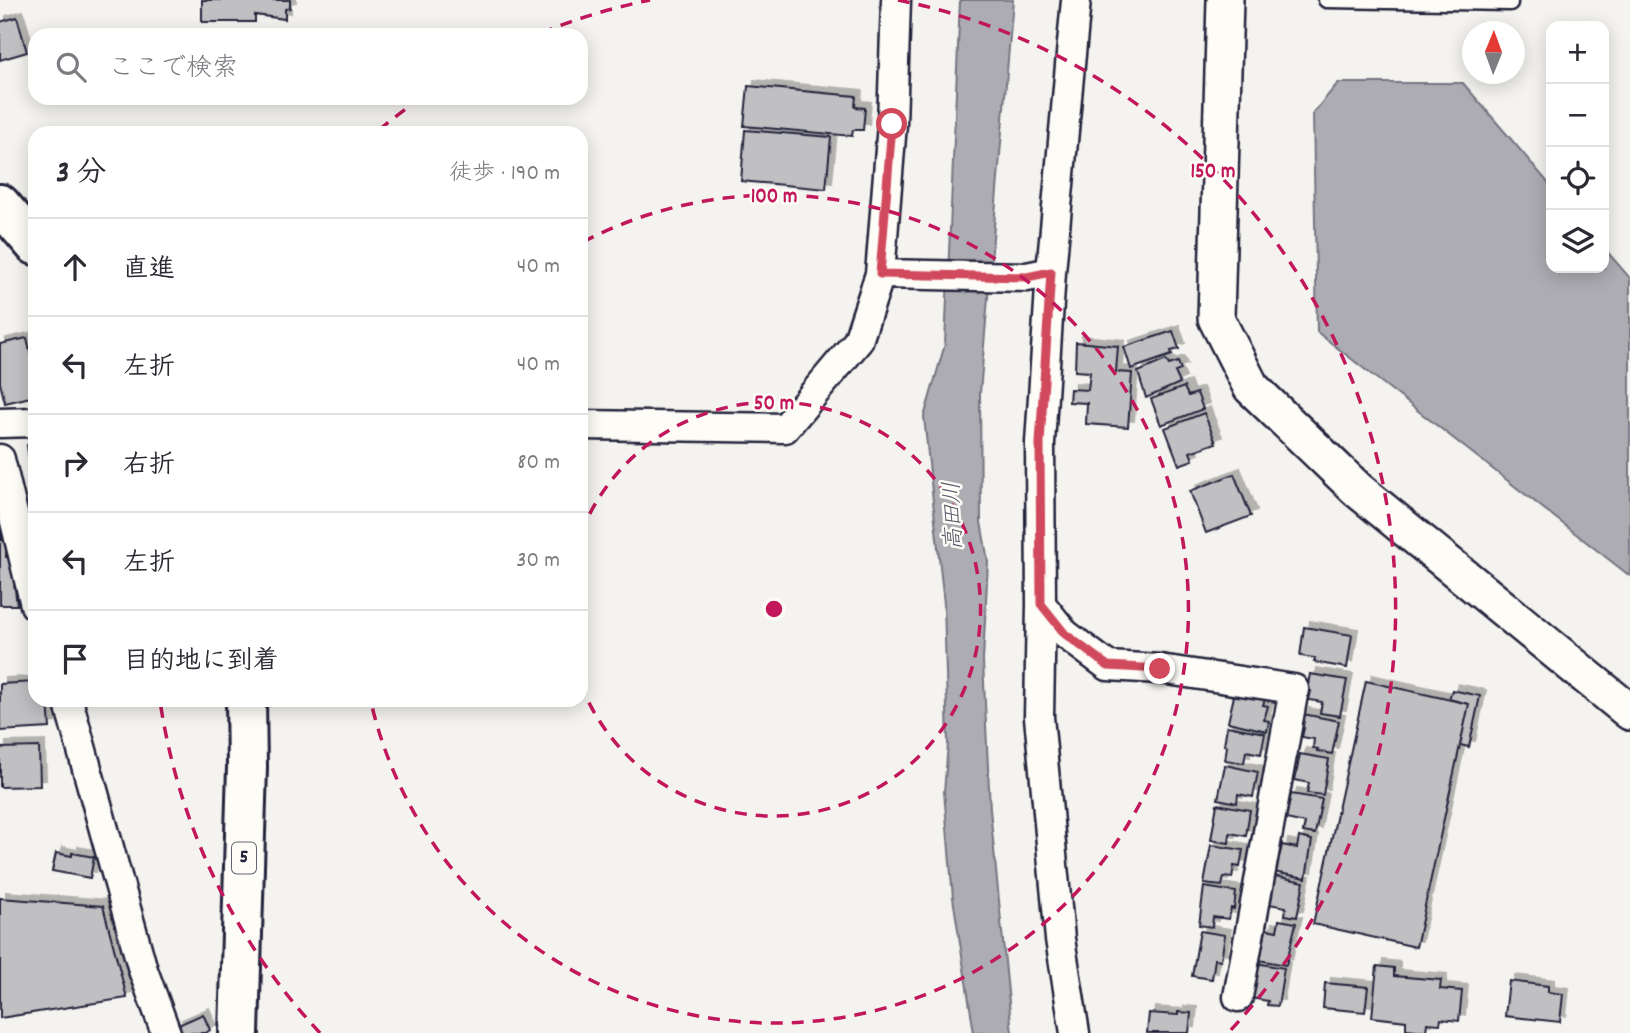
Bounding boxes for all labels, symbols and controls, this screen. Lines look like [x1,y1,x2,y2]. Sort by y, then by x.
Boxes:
north arrow [1462,21,1525,84]
map controls [1546,21,1609,273]
button: + [1546,21,1609,84]
search box [28,28,588,105]
icon: search [52,48,90,86]
text: ここで検索 [108,51,238,88]
button: − [1546,84,1609,147]
route start [876,108,907,139]
button: locate [1546,147,1609,210]
text: 3 分 [56,154,106,197]
text: 徒歩 · 190 m [449,158,560,191]
text: 150 m [1190,158,1236,188]
text: 100 m [751,183,797,213]
button: layers [1546,210,1609,273]
icon: ahead [56,248,94,286]
text: 40 m [517,251,560,284]
text: 直進 [123,252,175,289]
icon: left [56,346,94,384]
text: 40 m [517,349,560,382]
text: 左折 [123,350,175,387]
text: 50 m [754,390,794,420]
icon: right [56,444,94,482]
text: 80 m [517,447,560,480]
text: 右折 [123,448,175,485]
water label: 高田川 [937,481,973,551]
icon: left [56,542,94,580]
text: 30 m [516,545,560,578]
text: 左折 [123,546,175,583]
centre of rings [762,597,786,621]
icon: arrive [56,640,94,678]
text: 目的地に到着 [123,644,279,681]
route end [1144,653,1175,684]
road number: 5 [232,842,256,874]

